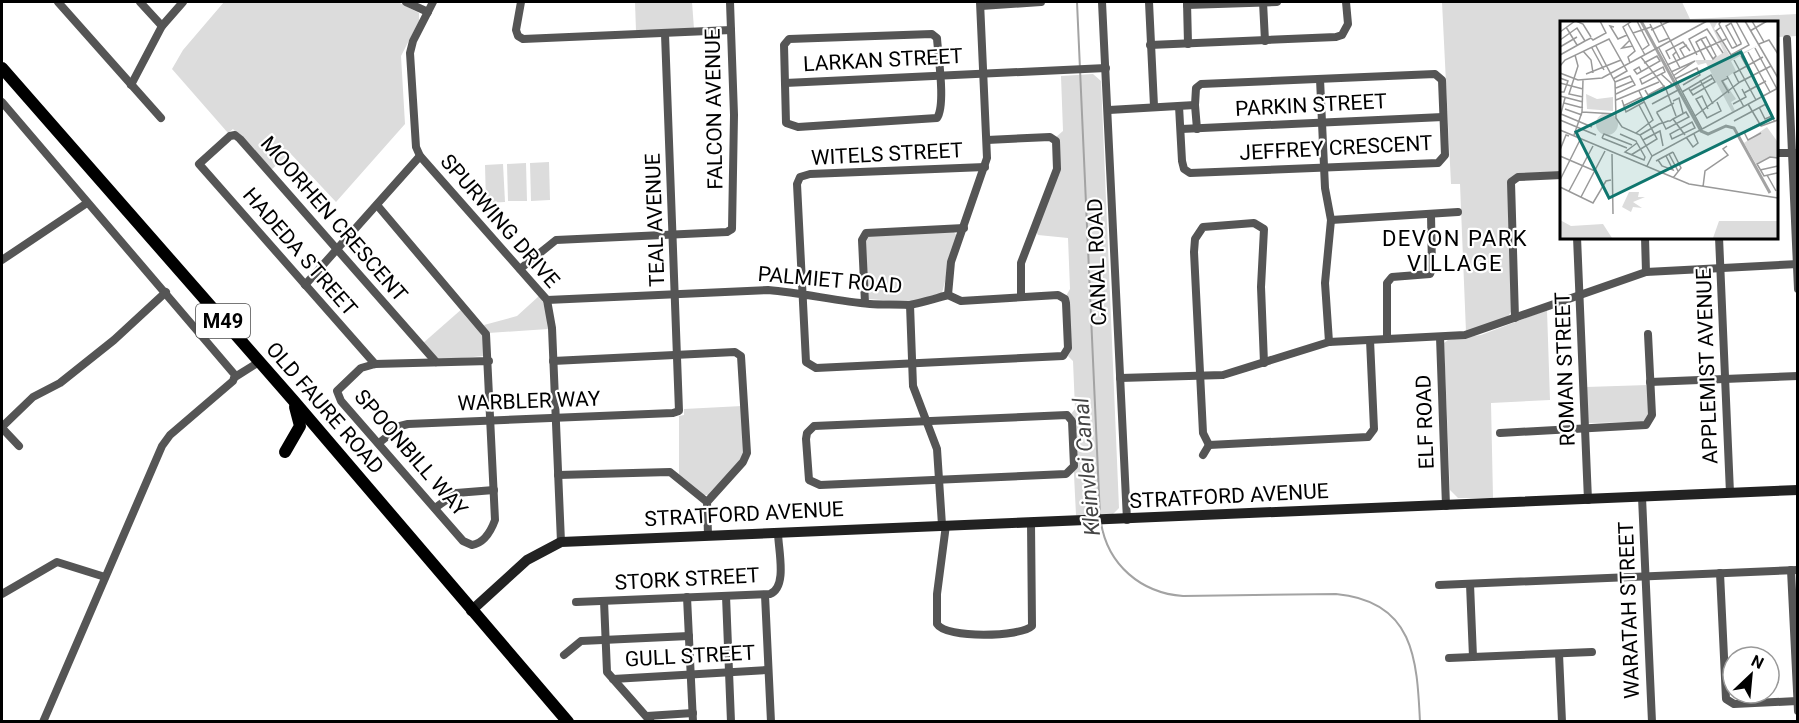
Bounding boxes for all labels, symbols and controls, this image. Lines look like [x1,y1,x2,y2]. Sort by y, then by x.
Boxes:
inset map [1560,21,1778,238]
street label: FALCON AVENUE [701,28,727,190]
street label: LARKAN STREET [803,44,964,76]
street label: PARKIN STREET [1234,89,1388,121]
street label: MOORHEN CRESCENT [256,131,413,307]
street label: JEFFREY CRESCENT [1239,131,1434,165]
street label: WITELS STREET [810,138,964,170]
street label: SPURWING DRIVE [436,149,564,293]
street label: TEAL AVENUE [641,153,669,287]
street label: HADEDA STREET [238,183,362,321]
street label: CANAL ROAD [1083,198,1111,326]
district label: DEVON PARK VILLAGE [1382,226,1528,276]
street label: PALMIET ROAD [757,262,903,298]
street label: APPLEMIST AVENUE [1692,268,1722,464]
street label: ROMAN STREET [1550,291,1580,447]
road number: M49 [196,304,250,338]
street label: OLD FAURE ROAD [261,337,389,479]
street label: ELF ROAD [1411,374,1439,470]
street label: SPOONBILL WAY [350,385,473,521]
street label: WARBLER WAY [457,387,601,415]
water label: Kleinvlei Canal [1068,396,1105,537]
street label: STRATFORD AVENUE [1129,479,1329,513]
street label: STRATFORD AVENUE [644,497,844,531]
street label: WARATAH STREET [1614,520,1644,699]
street label: STORK STREET [614,563,761,595]
street label: GULL STREET [624,641,756,671]
north arrow [1721,645,1781,705]
text: N [1748,651,1767,673]

